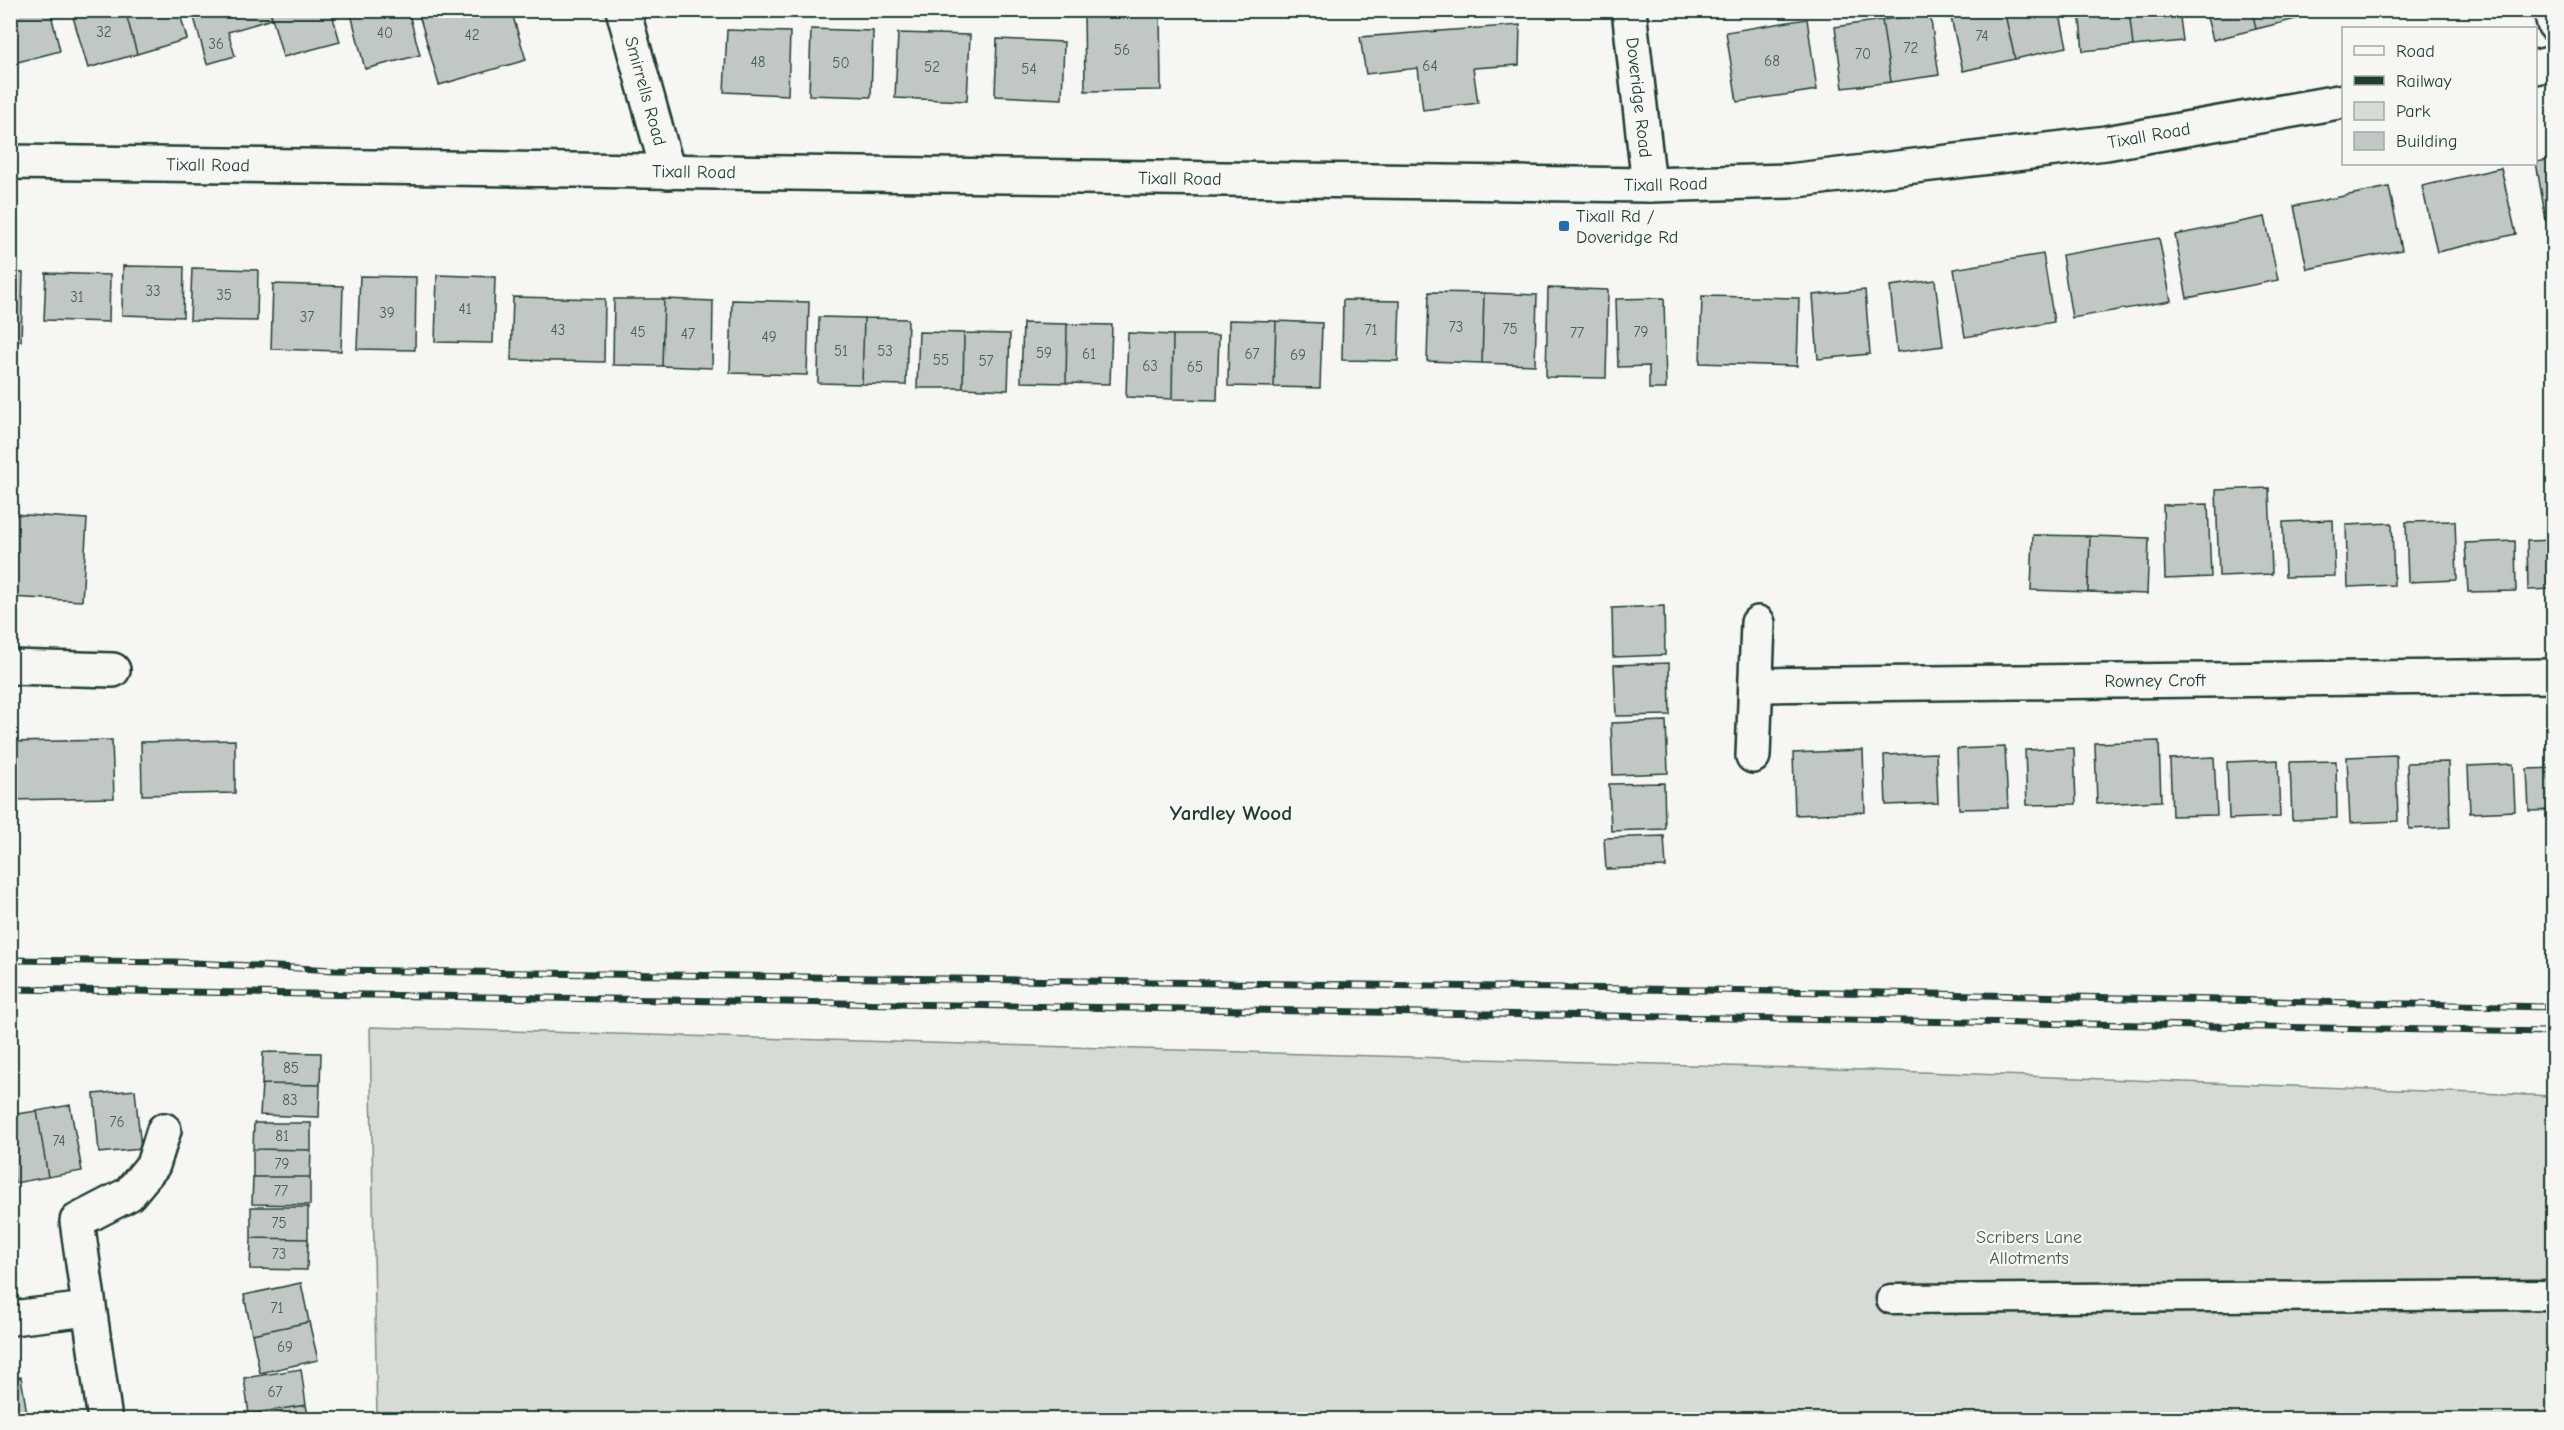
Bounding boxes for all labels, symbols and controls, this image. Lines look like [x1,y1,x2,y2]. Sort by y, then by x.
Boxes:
house number: 32 [96,23,112,41]
house number: 40 [377,24,393,42]
house number: 42 [464,26,480,44]
house number: 74 [1975,27,1989,45]
legend [2342,27,2537,165]
street label: Smirrells Road [620,34,671,148]
house number: 36 [208,35,224,53]
street label: Doveridge Road [1622,36,1656,159]
house number: 72 [1904,39,1918,57]
house number: 56 [1114,41,1130,59]
text: Road [2396,41,2435,62]
house number: 70 [1855,45,1871,63]
house number: 68 [1764,52,1780,70]
house number: 48 [751,53,766,71]
house number: 50 [832,54,850,72]
house number: 64 [1422,57,1438,75]
house number: 52 [924,58,940,76]
house number: 54 [1021,60,1037,78]
text: Railway [2396,71,2453,92]
text: Park [2396,101,2431,122]
street label: Tixall Road [2106,118,2192,153]
text: Building [2396,131,2458,152]
street label: Tixall Road [166,154,250,176]
street label: Tixall Road [652,161,736,183]
street label: Tixall Road [1138,167,1222,190]
street label: Tixall Road [1624,173,1708,196]
place label: Tixall Rd / Doveridge Rd [1576,206,1678,248]
marker: Tixall Rd / Doveridge Rd [1557,219,1571,233]
house number: 33 [145,282,161,300]
house number: 35 [216,286,232,304]
house number: 31 [70,288,84,306]
house number: 41 [458,300,472,318]
house number: 39 [379,304,395,322]
house number: 37 [300,308,314,326]
house number: 73 [1449,318,1463,336]
house number: 75 [1502,320,1518,338]
house number: 43 [551,321,565,339]
house number: 71 [1364,321,1378,339]
house number: 45 [630,323,646,341]
house number: 79 [1633,323,1649,341]
house number: 77 [1570,324,1584,342]
house number: 47 [681,325,695,343]
house number: 49 [761,328,777,346]
house number: 51 [834,342,848,360]
house number: 53 [877,342,893,360]
house number: 59 [1036,344,1052,362]
house number: 61 [1082,345,1096,363]
house number: 67 [1244,345,1260,363]
house number: 69 [1290,346,1306,364]
house number: 55 [933,351,949,369]
house number: 57 [978,352,994,370]
house number: 63 [1142,357,1158,375]
house number: 65 [1187,358,1203,376]
street label: Rowney Croft [2104,669,2207,692]
district label: Yardley Wood [1170,801,1292,825]
house number: 85 [283,1059,299,1077]
house number: 83 [282,1091,298,1109]
house number: 76 [109,1113,125,1131]
house number: 81 [275,1127,289,1145]
house number: 74 [52,1132,66,1150]
house number: 79 [274,1155,290,1173]
house number: 77 [274,1182,288,1200]
house number: 75 [271,1214,287,1232]
park label: Scribers Lane Allotments [1976,1227,2082,1269]
house number: 73 [272,1245,286,1263]
house number: 71 [270,1299,284,1317]
house number: 69 [277,1338,293,1356]
house number: 67 [267,1383,283,1401]

